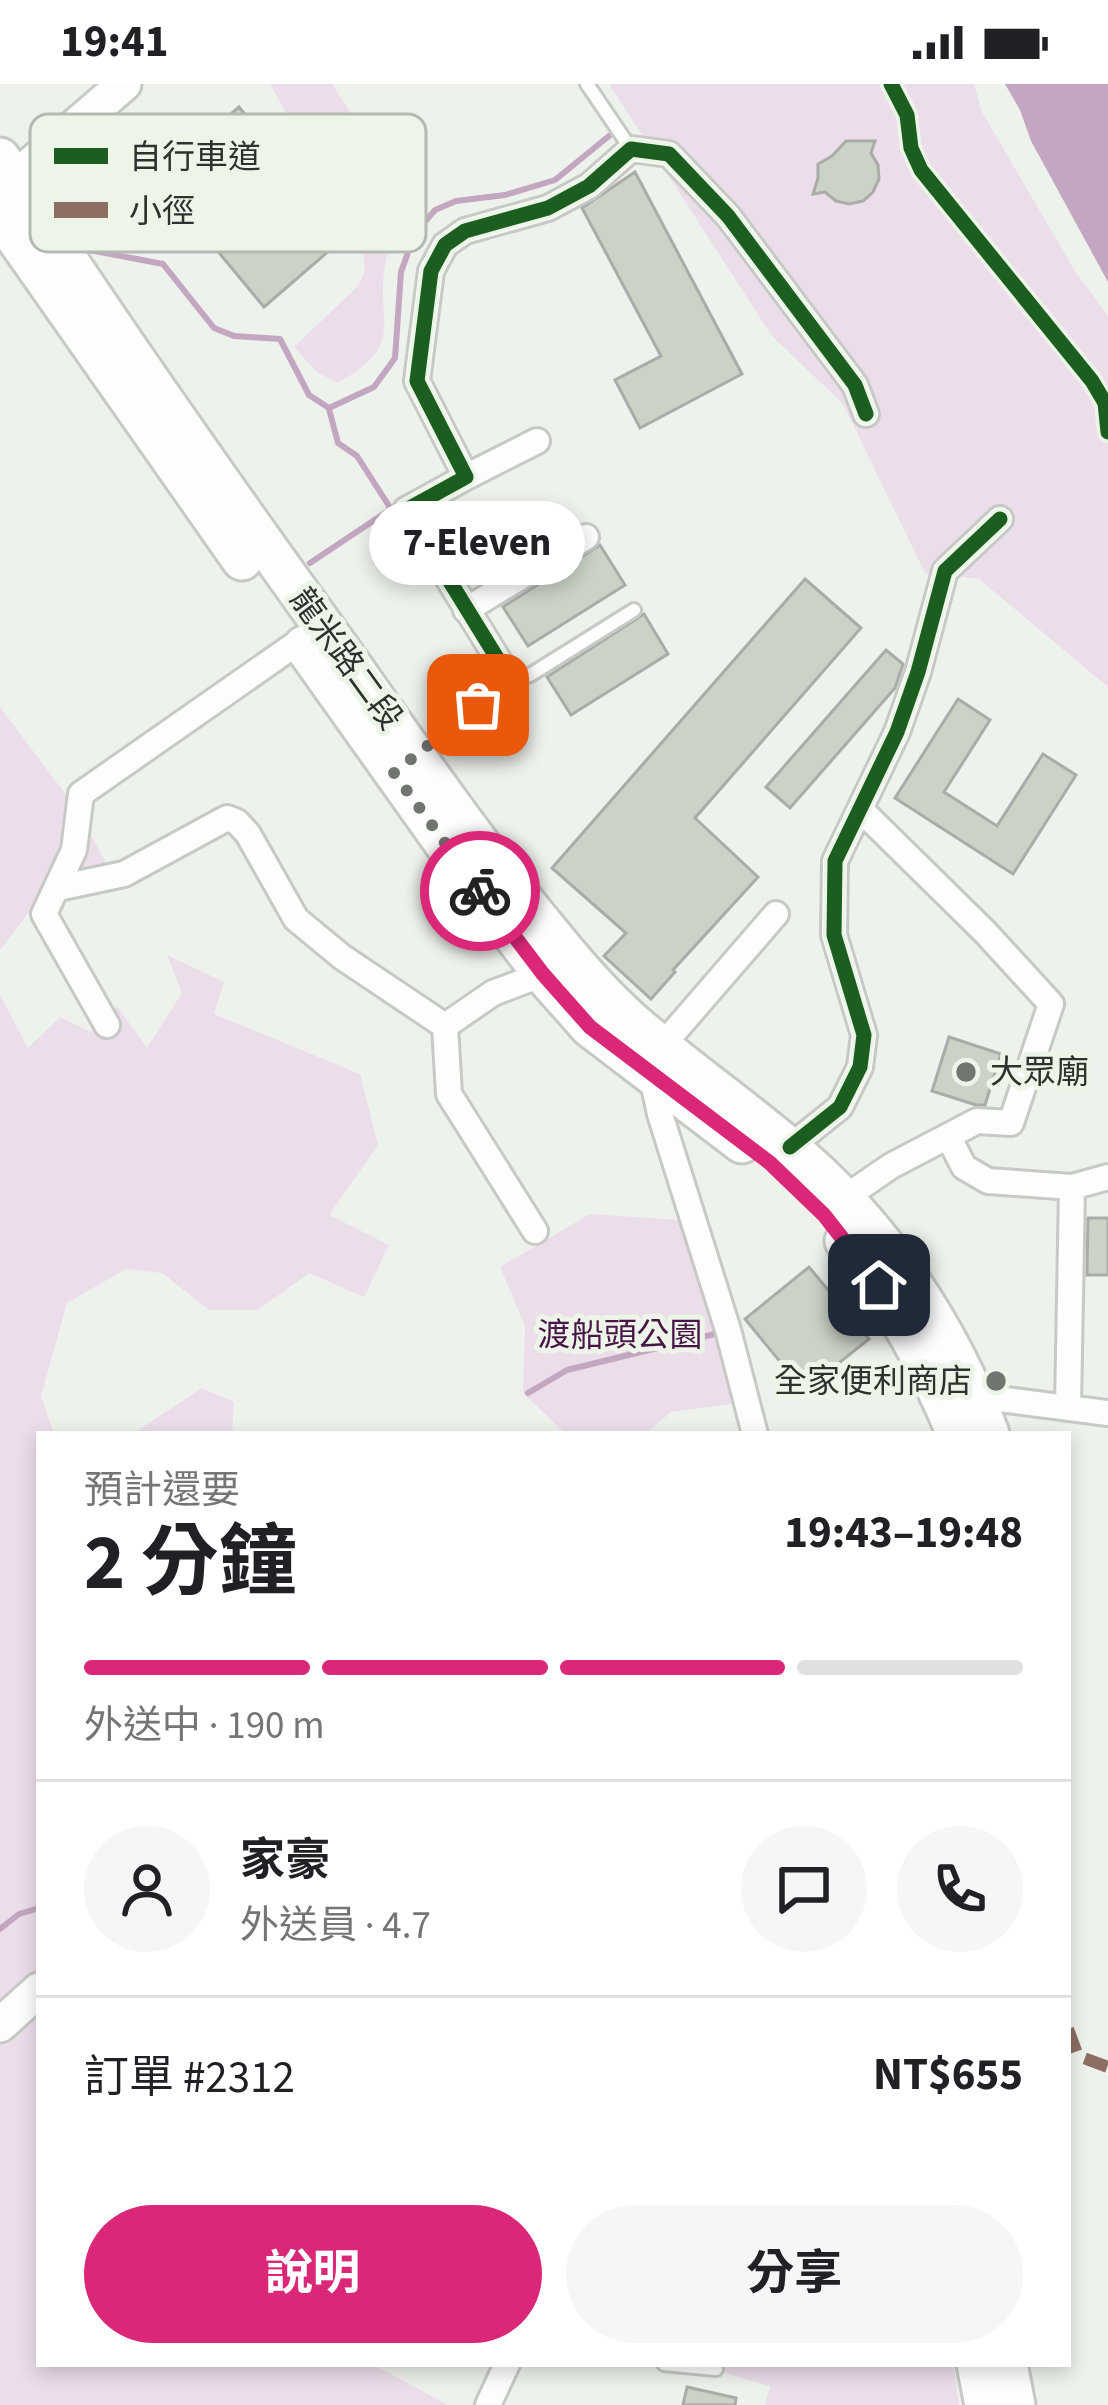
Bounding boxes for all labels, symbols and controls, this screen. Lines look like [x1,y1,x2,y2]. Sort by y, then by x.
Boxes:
text: 19:41 [60,10,169,74]
legend [30,114,426,252]
text: 自行車道 [129,134,261,181]
text: 小徑 [129,188,195,235]
callout: 7-Eleven [370,501,586,585]
text: 7-Eleven [403,515,551,571]
street label: 龍米路二段 [278,578,414,740]
pin [427,654,529,756]
icon: bag [445,672,511,738]
courier [420,831,540,951]
icon: bike [447,858,513,924]
place label: 大眾廟 [990,1049,1089,1096]
marker: 大眾廟 [953,1059,979,1085]
pin [828,1234,930,1336]
icon: home [846,1252,912,1318]
park label: 渡船頭公園 [538,1312,703,1359]
place label: 全家便利商店 [774,1358,972,1405]
marker: 全家便利商店 [983,1368,1009,1394]
text: 預計還要 [84,1463,240,1519]
text: 19:43–19:48 [784,1501,1023,1565]
text: 2 分鐘 [84,1508,297,1619]
text: 外送中 · 190 m [84,1698,325,1754]
button: person [84,1826,210,1952]
button: chat [741,1826,867,1952]
button: phone [897,1826,1023,1952]
text: 家豪 [240,1829,330,1893]
text: 外送員 · 4.7 [240,1898,431,1954]
text: NT$655 [873,2043,1023,2107]
text: 訂單 #2312 [84,2046,295,2110]
button: 說明 [84,2205,542,2343]
button: 分享 [566,2205,1023,2343]

